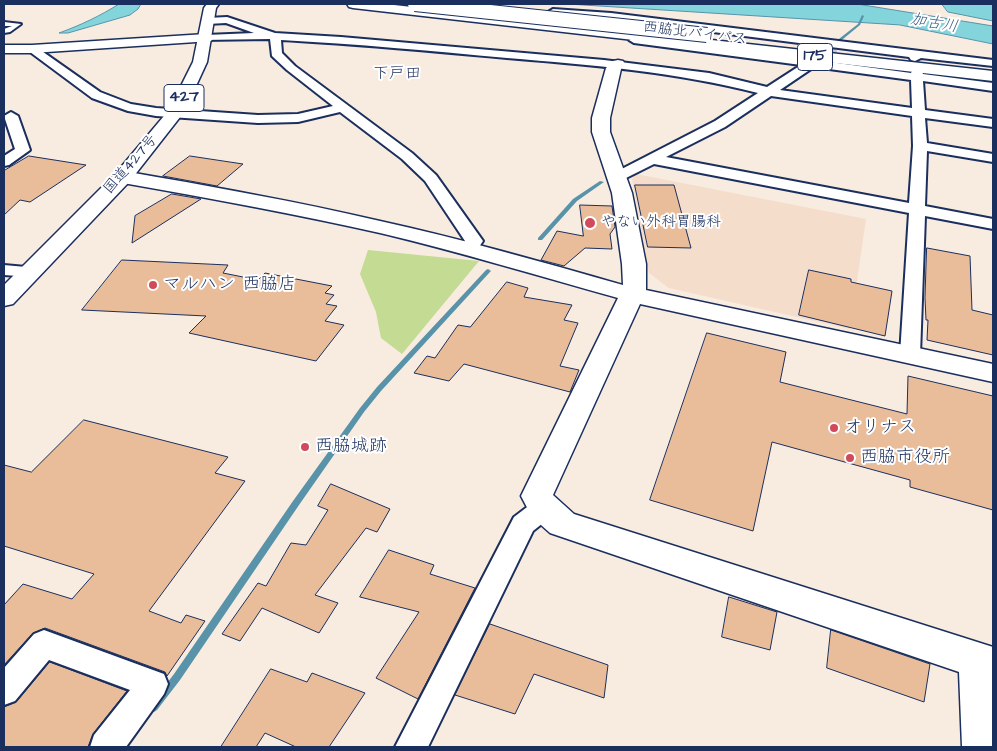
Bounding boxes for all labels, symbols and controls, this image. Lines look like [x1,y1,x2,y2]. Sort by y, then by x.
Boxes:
water label: 加古川 [909,10,959,38]
street label: 西脇北バイパス [642,19,748,49]
road number: 175 [798,44,832,70]
district label: 下戸田 [373,65,421,85]
road number: 427 [164,85,204,112]
street label: 国道427号 [100,132,162,198]
place label: やない外科胃腸科 [601,214,721,232]
marker: やない外科胃腸科 [583,216,597,230]
place label: マルハン 西脇店 [163,274,296,296]
marker: マルハン 西脇店 [147,279,159,291]
place label: オリナス [844,417,916,439]
marker: オリナス [828,422,840,434]
place label: 西脇城跡 [315,436,387,458]
marker: 西脇城跡 [299,441,311,453]
place label: 西脇市役所 [860,447,950,469]
marker: 西脇市役所 [844,452,856,464]

